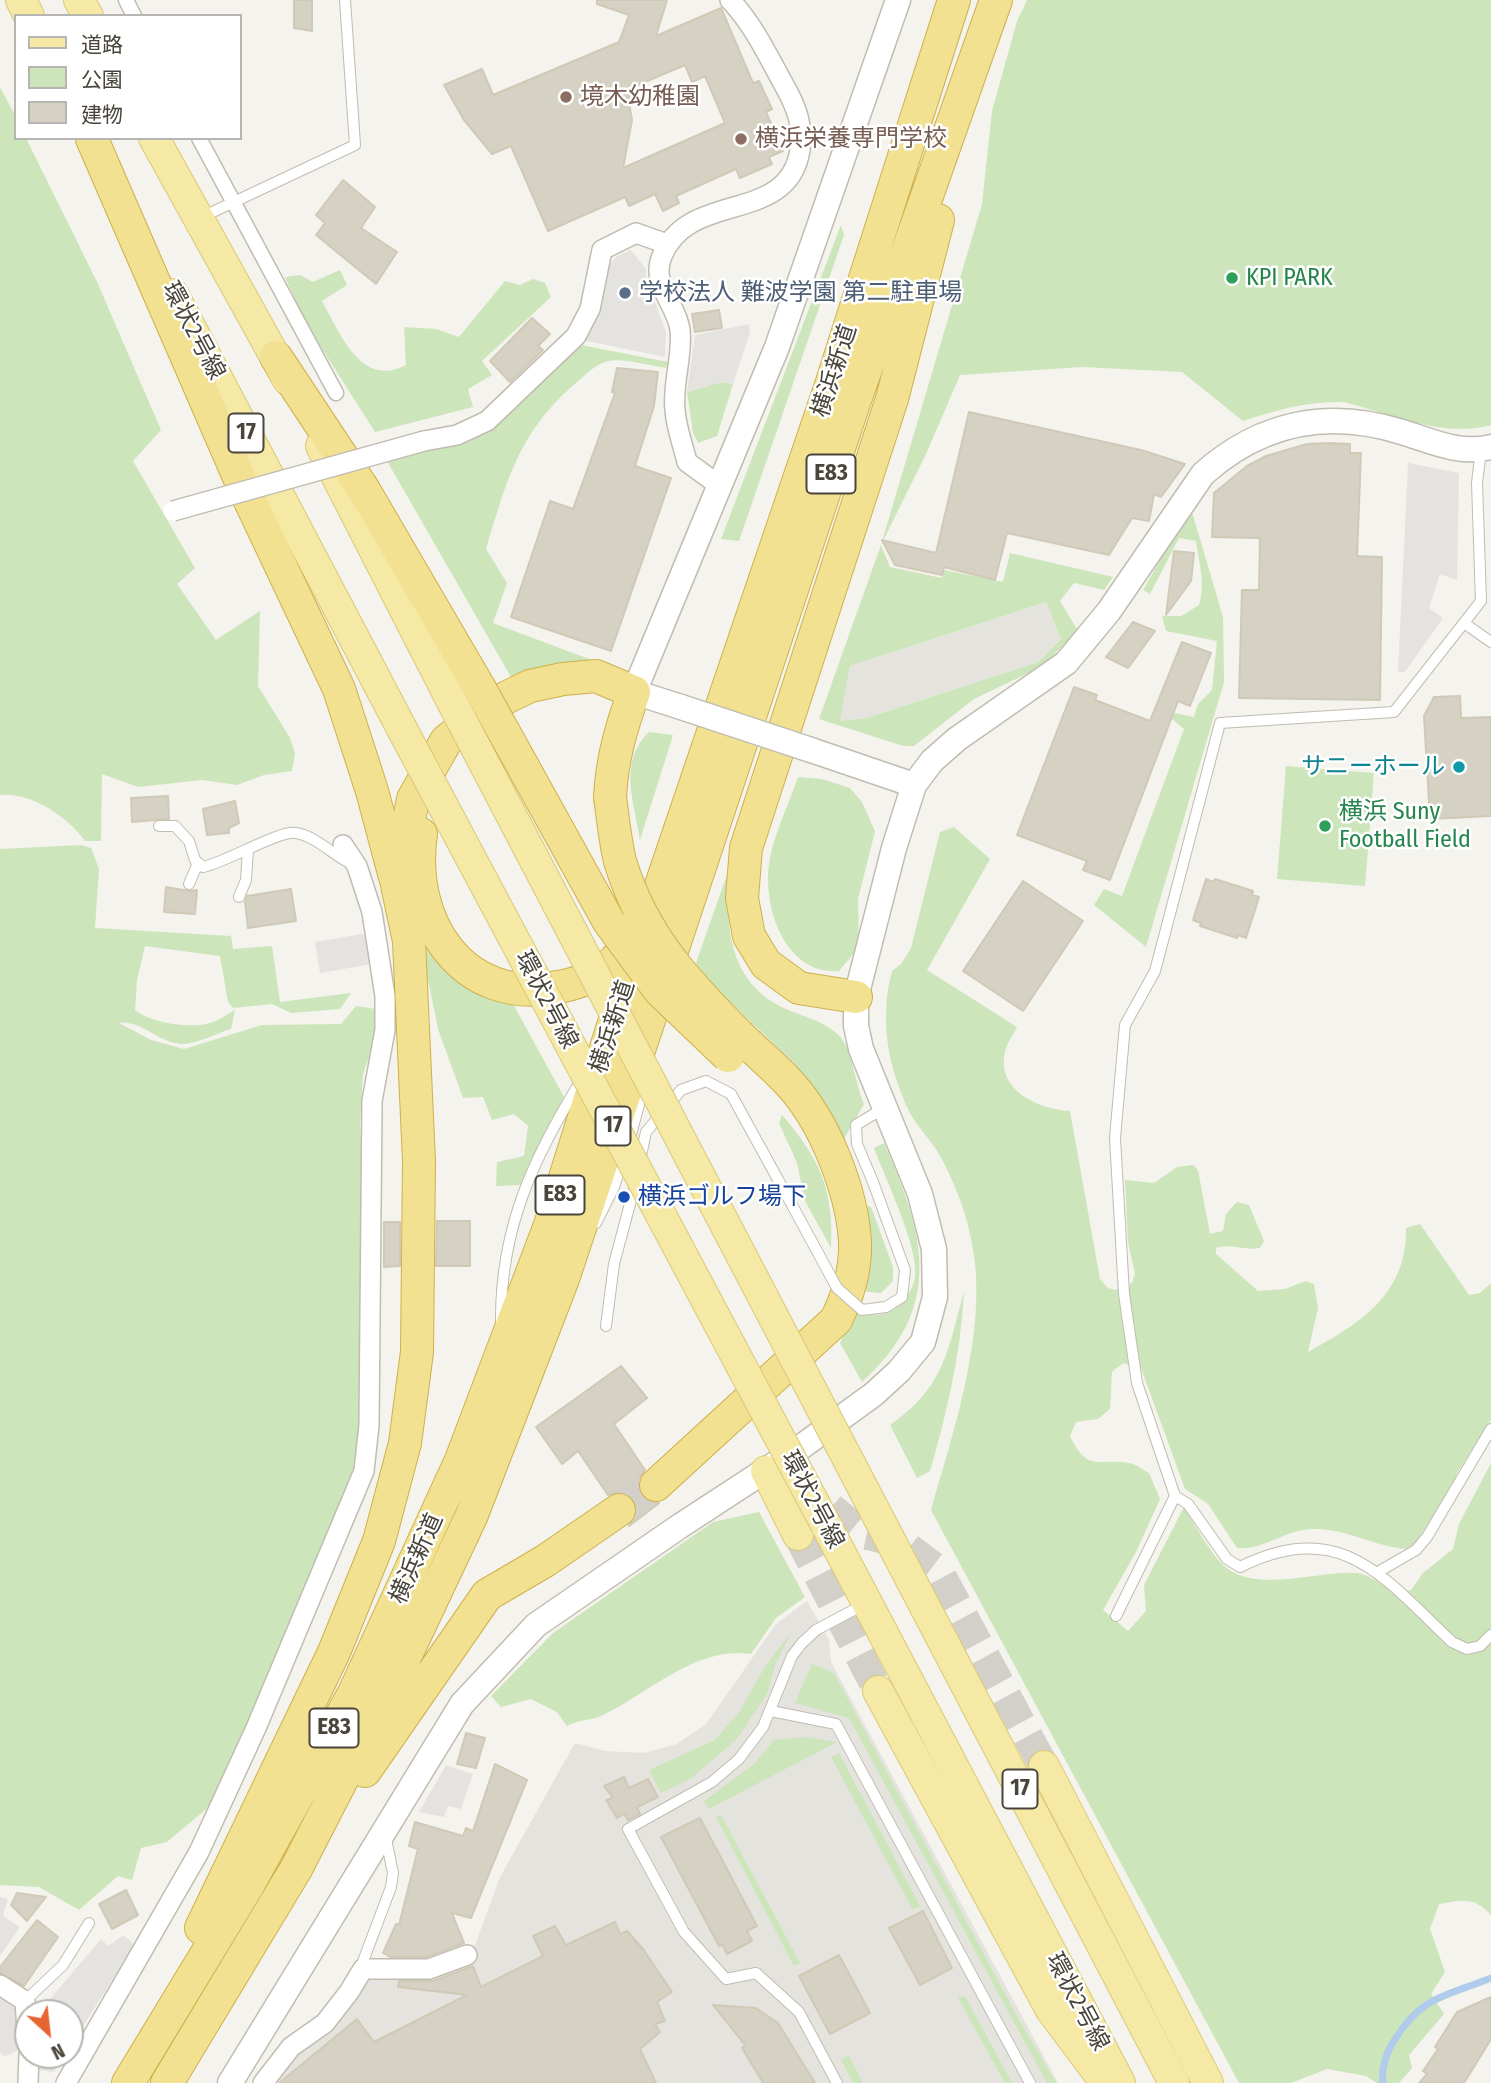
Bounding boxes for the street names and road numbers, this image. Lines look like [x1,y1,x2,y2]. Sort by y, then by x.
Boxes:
street label: 環状2号線 [155,277,231,385]
street label: 横浜新道 [806,321,864,421]
road number: 17 [229,414,264,452]
road number: E83 [806,454,856,494]
street label: 環状2号線 [508,946,584,1054]
street label: 横浜新道 [584,977,642,1077]
road number: 17 [596,1106,630,1146]
road number: E83 [536,1176,584,1214]
street label: 環状2号線 [774,1446,850,1554]
street label: 横浜新道 [384,1509,450,1609]
road number: E83 [310,1708,358,1748]
road number: 17 [1002,1770,1038,1809]
street label: 環状2号線 [1039,1948,1115,2056]

